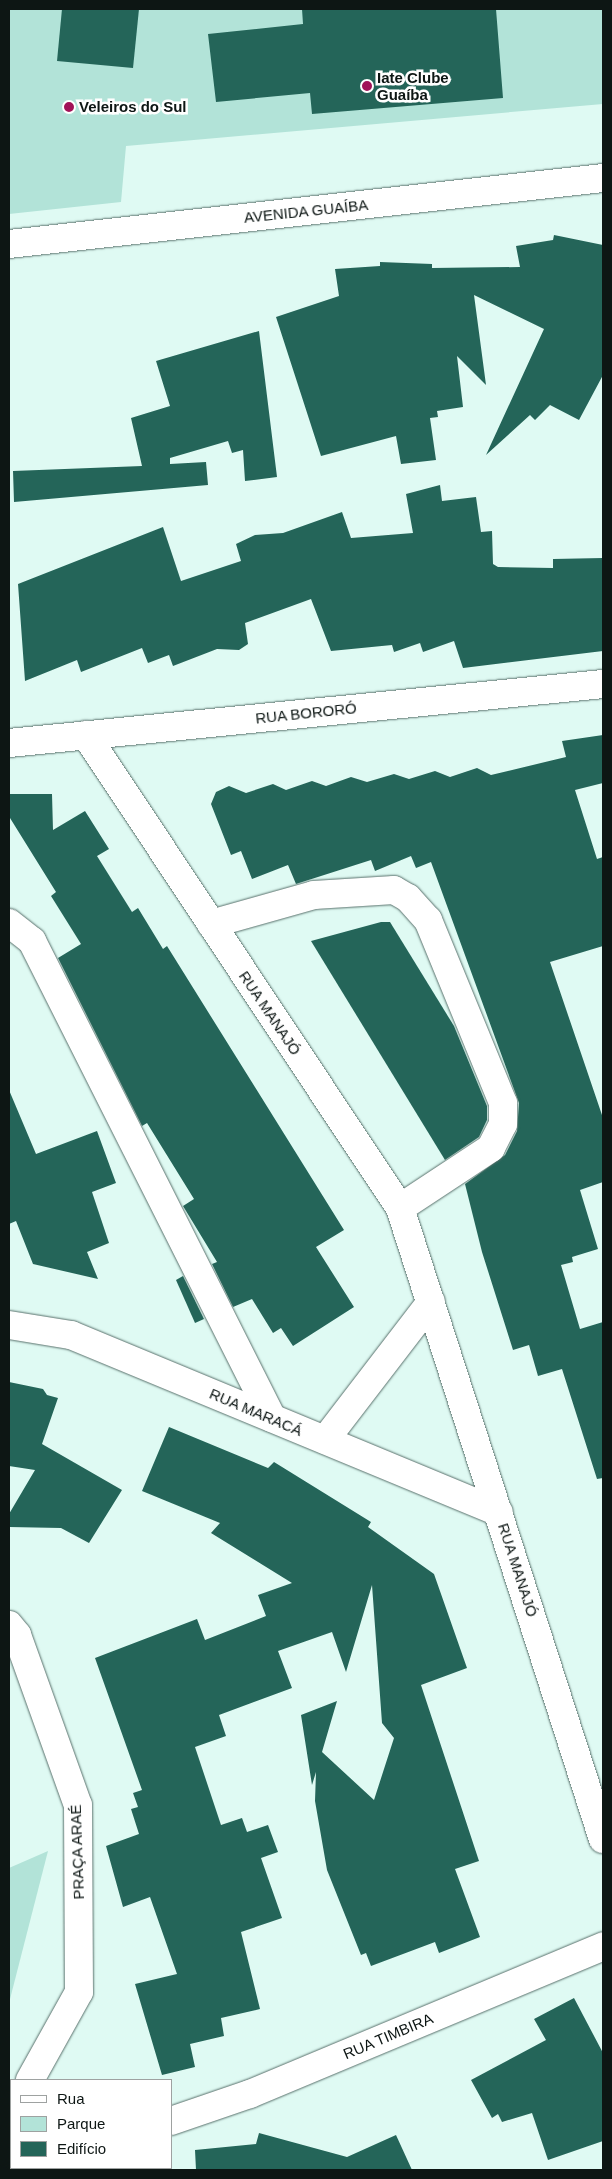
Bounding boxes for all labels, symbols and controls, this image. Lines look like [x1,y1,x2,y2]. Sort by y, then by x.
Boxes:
place label: Iate Clube Guaíba [377,68,449,103]
marker: Iate Clube Guaíba [361,80,373,92]
place label: Veleiros do Sul [79,98,187,116]
marker: Veleiros do Sul [63,101,75,113]
street label: AVENIDA GUAÍBA [243,195,369,227]
street label: RUA BORORÓ [254,699,358,727]
street label: RUA MANAJÓ [235,967,305,1059]
street label: RUA MARACÁ [206,1384,306,1440]
street label: RUA MANAJÓ [494,1520,542,1620]
street label: PRAÇA ARAÉ [66,1803,88,1901]
street label: RUA TIMBIRA [340,2009,436,2063]
legend [10,2079,172,2169]
text: Rua [57,2090,85,2107]
text: Parque [57,2115,105,2132]
text: Edifício [57,2140,106,2157]

